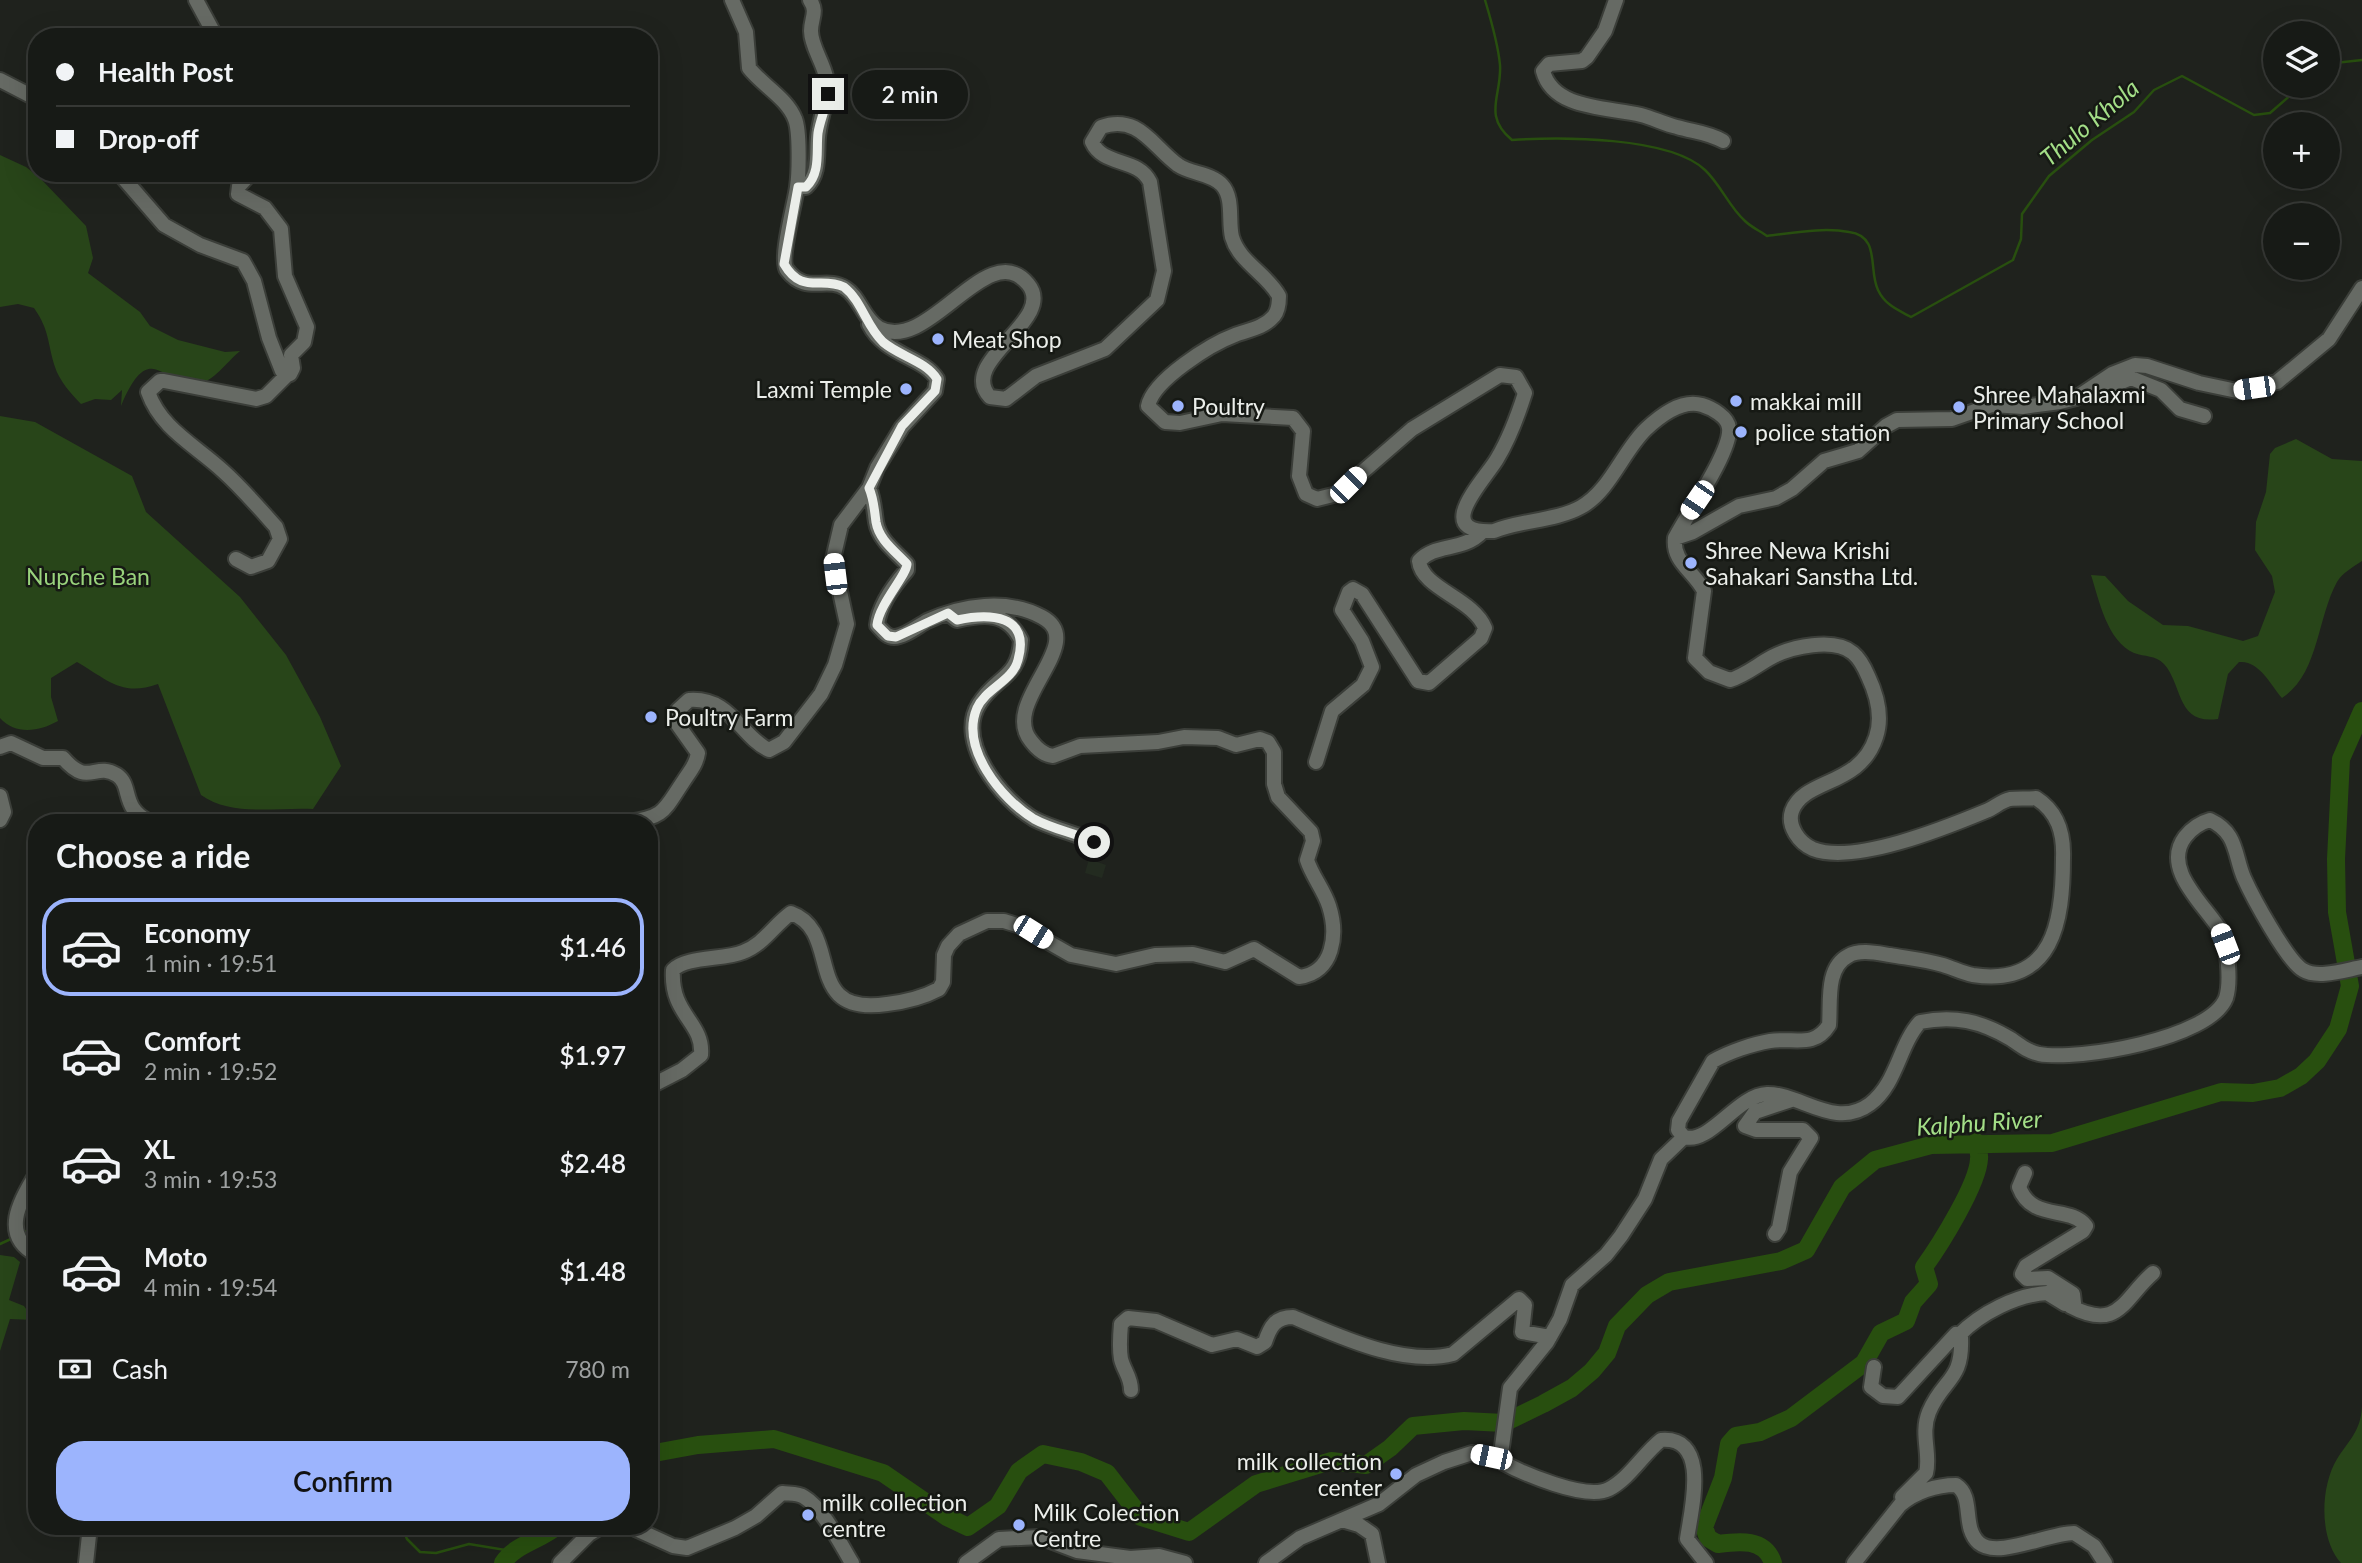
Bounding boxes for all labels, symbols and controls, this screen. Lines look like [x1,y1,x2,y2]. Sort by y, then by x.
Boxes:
map controls [2263,21,2340,280]
button: layers [2263,21,2340,98]
text: Health Post [98,56,233,88]
callout: 2 min [852,70,968,119]
water label: Thulo Khola [2034,72,2144,172]
route end [812,78,844,110]
text: 2 min [882,80,938,108]
button: + [2263,112,2340,189]
text: Drop-off [98,123,199,155]
button: − [2263,203,2340,280]
place label: Meat Shop [952,325,1062,353]
marker: Meat Shop [930,331,946,347]
place label: Laxmi Temple [755,375,892,403]
car [2232,375,2277,401]
place label: Shree Mahalaxmi Primary School [1973,380,2146,434]
marker: Laxmi Temple [898,381,914,397]
place label: makkai mill [1750,387,1862,415]
place label: Poultry [1192,392,1265,420]
marker: makkai mill [1728,393,1744,409]
marker: Poultry [1170,398,1186,414]
marker: Shree Mahalaxmi Primary School [1951,399,1967,415]
place label: police station [1755,418,1890,446]
marker: police station [1733,424,1749,440]
car [1326,463,1371,507]
car [1677,477,1718,523]
place label: Shree Newa Krishi Sahakari Sanstha Ltd. [1705,536,1918,590]
car [823,552,848,596]
marker: Shree Newa Krishi Sahakari Sanstha Ltd. [1683,555,1699,571]
park label: Nupche Ban [26,562,150,590]
place label: Poultry Farm [665,703,793,731]
marker: Poultry Farm [643,709,659,725]
route start [1078,826,1110,858]
text: Choose a ride [56,836,250,875]
car [1010,912,1057,952]
icon: car [60,916,123,979]
text: Economy [144,917,250,949]
car [2208,921,2243,967]
text: $1.46 [560,931,626,963]
text: 1 min · 19:51 [144,949,277,977]
icon: car [60,1024,123,1087]
text: Comfort [144,1025,241,1057]
text: $1.97 [560,1039,626,1071]
text: 2 min · 19:52 [144,1057,277,1085]
water label: Kalphu River [1915,1103,2044,1141]
icon: car [60,1132,123,1195]
text: XL [144,1133,175,1165]
text: $2.48 [560,1147,626,1179]
text: 3 min · 19:53 [144,1165,277,1193]
icon: car [60,1240,123,1303]
text: Moto [144,1241,207,1273]
text: $1.48 [560,1255,626,1287]
text: 4 min · 19:54 [144,1273,277,1301]
icon: cash [56,1350,94,1388]
text: Cash [112,1353,168,1385]
text: 780 m [565,1355,630,1383]
button: Confirm [56,1441,630,1521]
car [1469,1442,1514,1472]
place label: milk collection center [1237,1447,1383,1501]
marker: milk collection center [1388,1466,1404,1482]
place label: milk collection centre [822,1488,967,1542]
place label: Milk Colection Centre [1033,1498,1179,1552]
marker: milk collection centre [800,1507,816,1523]
marker: Milk Colection Centre [1011,1517,1027,1533]

